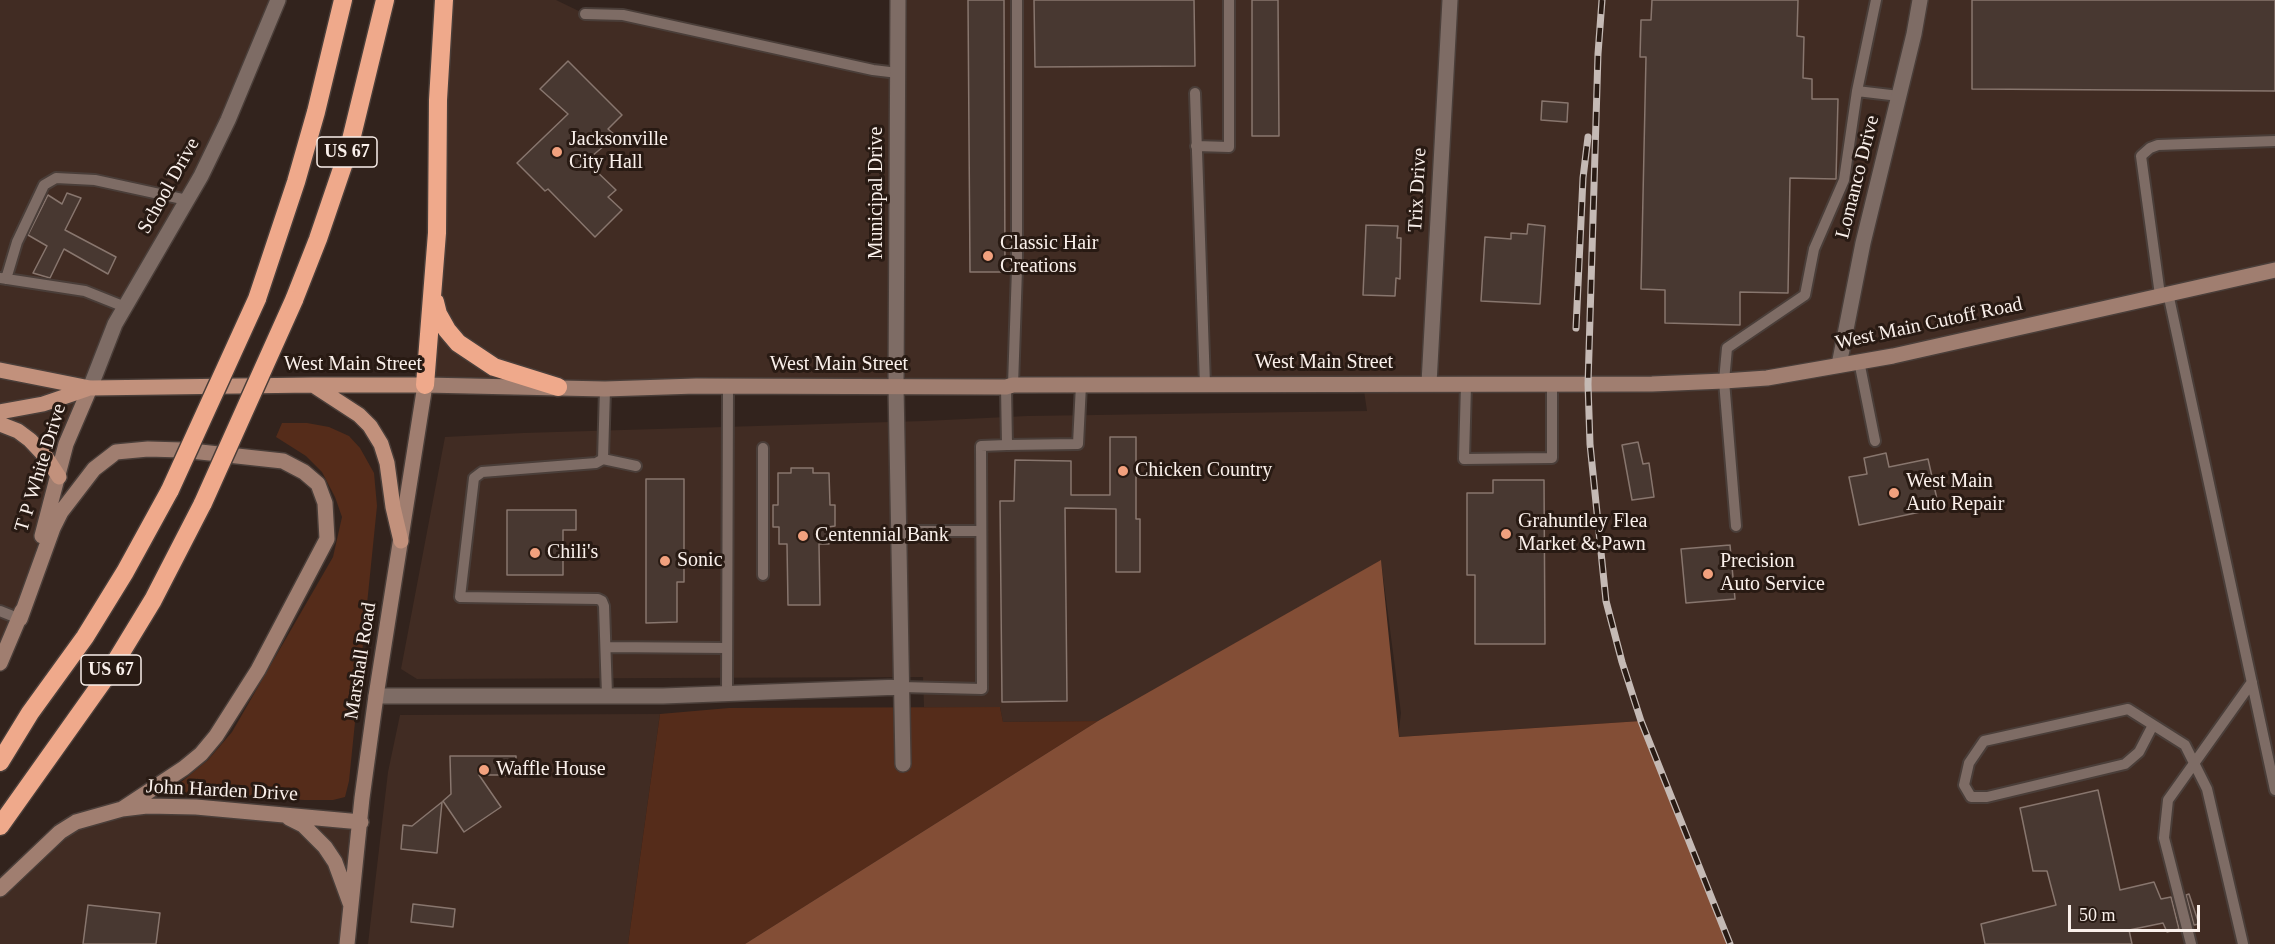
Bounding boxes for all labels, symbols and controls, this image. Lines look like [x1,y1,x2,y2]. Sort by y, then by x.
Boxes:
street label: Lomanco Drive [1831,113,1885,241]
street label: Municipal Drive [865,127,889,259]
place label: Jacksonville City Hall [569,128,668,175]
street label: School Drive [133,134,205,238]
road number: US 67 [317,137,377,167]
marker: Jacksonville City Hall [550,145,564,159]
street label: Trix Drive [1404,147,1432,233]
place label: Classic Hair Creations [1000,232,1098,279]
marker: Classic Hair Creations [981,249,995,263]
street label: West Main Cutoff Road [1833,292,2025,356]
street label: West Main Street [1255,351,1393,375]
street label: West Main Street [284,353,422,377]
street label: West Main Street [770,353,908,377]
street label: T P White Drive [10,401,72,535]
place label: Chicken Country [1135,459,1272,483]
marker: Chicken Country [1116,464,1130,478]
place label: West Main Auto Repair [1906,470,2004,517]
marker: West Main Auto Repair [1887,486,1901,500]
place label: Grahuntley Flea Market & Pawn [1518,510,1647,557]
place label: Centennial Bank [815,524,949,548]
marker: Grahuntley Flea Market & Pawn [1499,527,1513,541]
marker: Centennial Bank [796,529,810,543]
place label: Chili's [547,541,598,565]
marker: Chili's [528,546,542,560]
place label: Sonic [677,549,723,573]
place label: Precision Auto Service [1720,550,1825,597]
marker: Sonic [658,554,672,568]
marker: Precision Auto Service [1701,567,1715,581]
street label: Marshall Road [340,601,382,721]
road number: US 67 [81,655,141,685]
place label: Waffle House [496,758,606,782]
marker: Waffle House [477,763,491,777]
street label: John Harden Drive [145,775,299,807]
scale bar [2071,893,2203,931]
text: 50 m [2079,905,2116,925]

